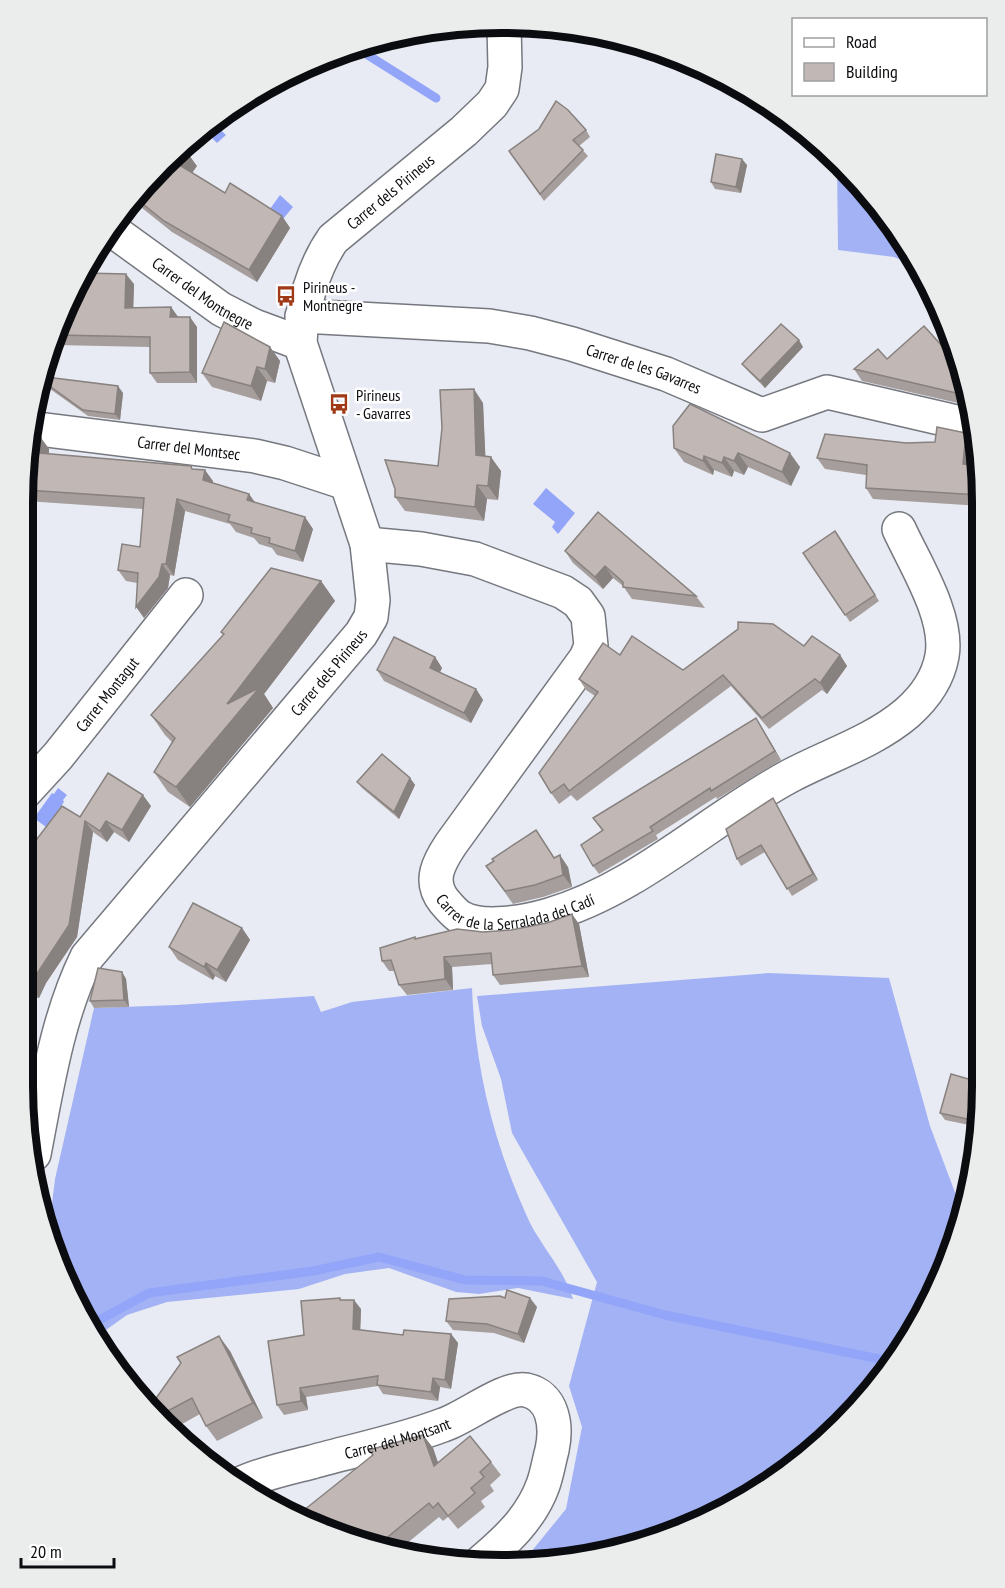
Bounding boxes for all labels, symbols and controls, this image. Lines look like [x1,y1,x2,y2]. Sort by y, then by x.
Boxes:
legend [792,18,987,96]
text: Road [846,30,877,53]
text: Building [846,60,898,83]
street label: Carrer dels Pirineus [343,150,438,234]
street label: Carrer del Montnegre [148,253,257,334]
place label: Pirineus - Montnegre [303,277,363,315]
bus stop icon: Pirineus - Montnegre [274,284,298,308]
street label: Carrer de les Gavarres [584,339,704,398]
place label: Pirineus - Gavarres [356,385,411,423]
bus stop icon: Pirineus - Gavarres [327,392,351,416]
street label: Carrer del Montsec [136,431,242,464]
street label: Carrer dels Pirineus [286,626,371,720]
street label: Carrer Montagut [71,652,143,736]
street label: Carrer de la Serralada del Cadí [435,879,603,905]
text: Carrer de la Serralada del Cadí [432,889,598,934]
street label: Carrer del Montsant [342,1413,454,1463]
scale bar [21,1531,114,1569]
text: 20 m [30,1540,62,1563]

